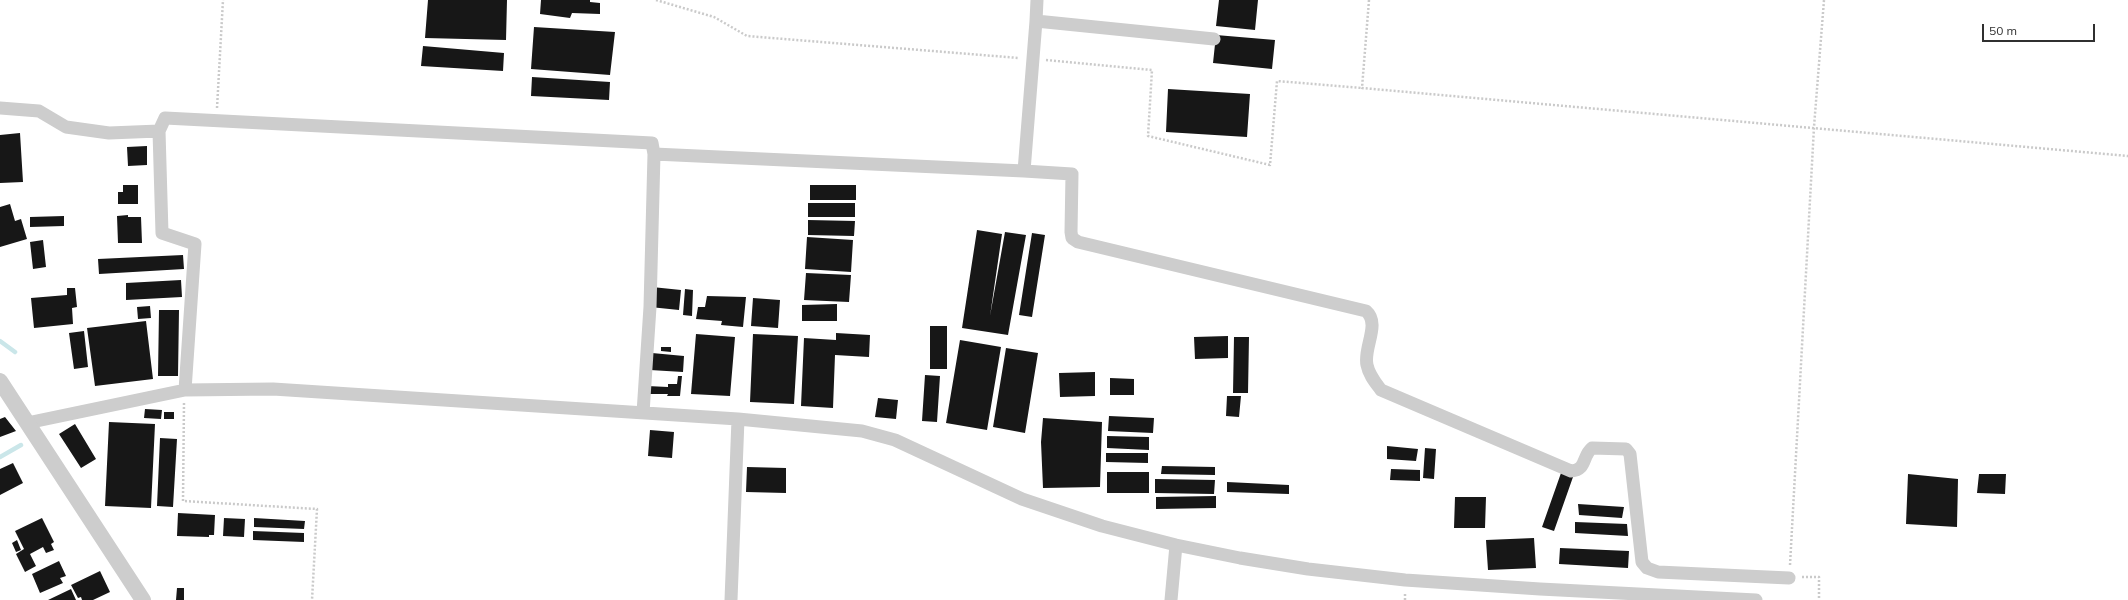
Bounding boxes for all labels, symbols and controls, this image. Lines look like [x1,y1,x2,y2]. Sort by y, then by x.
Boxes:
scale bar [1984,16,2097,42]
text: 50 m [1989,23,2017,38]

